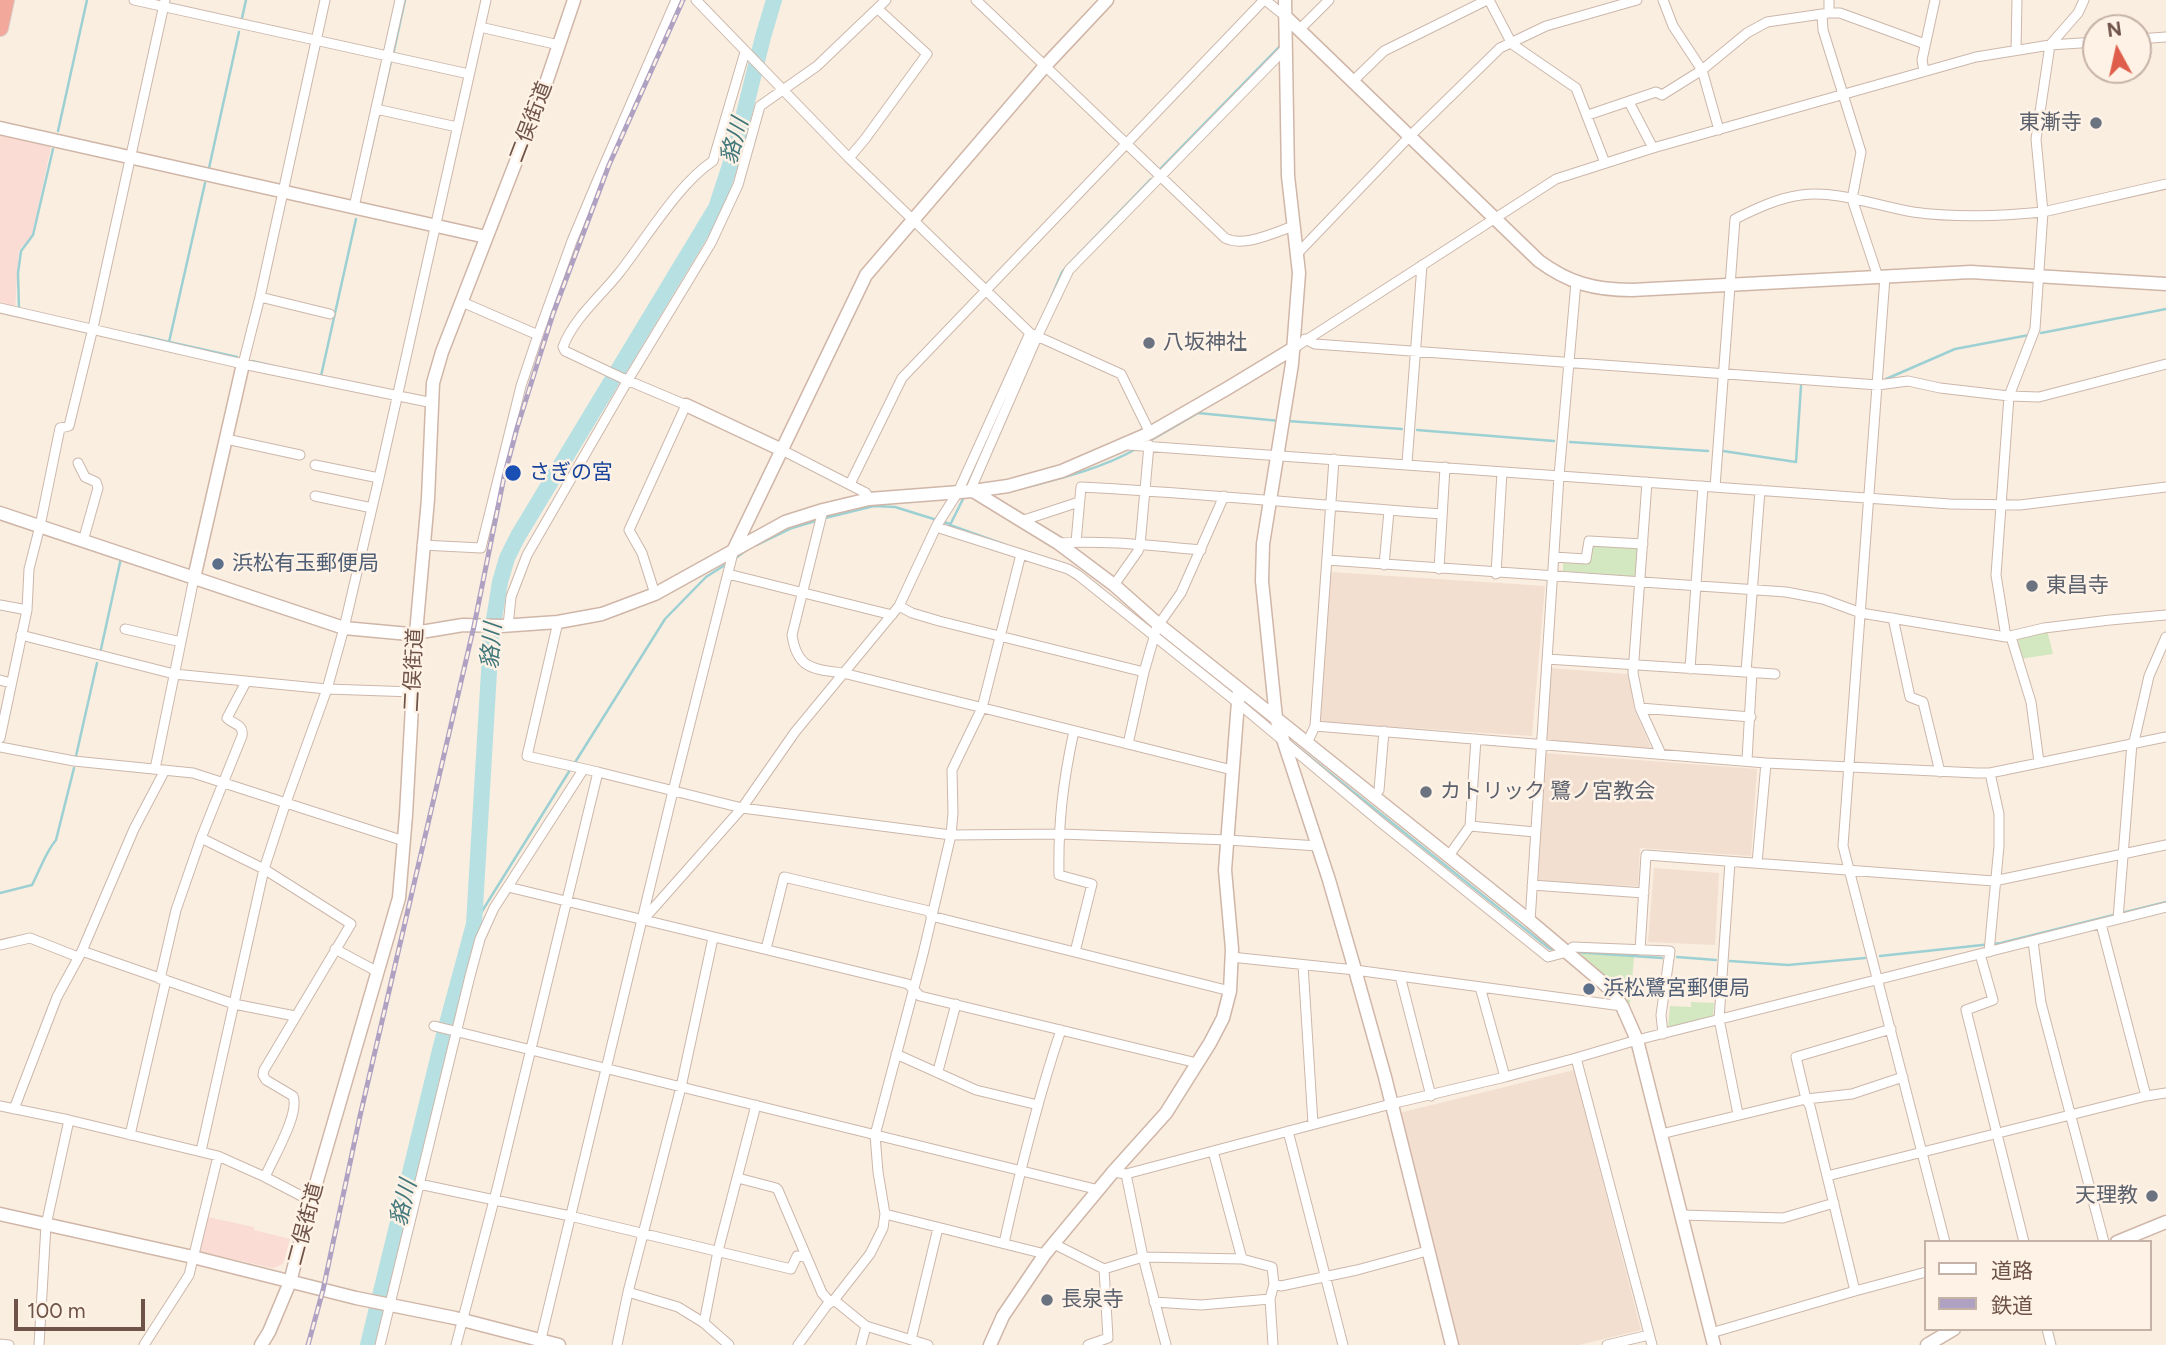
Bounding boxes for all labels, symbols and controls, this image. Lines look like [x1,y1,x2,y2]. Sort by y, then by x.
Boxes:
north arrow [2082,14,2152,84]
text: N [2105,17,2123,42]
street label: 二俣街道 [504,78,558,166]
place label: 東漸寺 [2019,110,2082,136]
water label: 貉川 [715,115,755,167]
marker: 東漸寺 [2088,115,2104,131]
place label: 八坂神社 [1163,330,1247,356]
marker: 八坂神社 [1141,335,1157,351]
place label: さぎの宮 [529,460,613,486]
marker: さぎの宮 [503,463,523,483]
place label: 浜松有玉郵便局 [232,551,379,577]
marker: 浜松有玉郵便局 [210,556,226,572]
place label: 東昌寺 [2046,573,2109,599]
marker: 東昌寺 [2024,578,2040,594]
water label: 貉川 [476,622,508,670]
street label: 二俣街道 [399,627,429,713]
place label: カトリック 鷺ノ宮教会 [1440,779,1655,805]
marker: カトリック 鷺ノ宮教会 [1418,784,1434,800]
place label: 浜松鷺宮郵便局 [1603,976,1750,1002]
marker: 浜松鷺宮郵便局 [1581,981,1597,997]
water label: 貉川 [385,1177,423,1229]
street label: 二俣街道 [283,1180,329,1268]
place label: 天理教 [2075,1183,2138,1209]
marker: 天理教 [2144,1188,2160,1204]
legend [1924,1240,2152,1331]
text: 道路 [1991,1258,2033,1283]
scale bar [18,1286,149,1330]
place label: 長泉寺 [1061,1287,1124,1313]
marker: 長泉寺 [1039,1292,1055,1308]
text: 鉄道 [1991,1293,2033,1318]
text: 100 m [27,1298,86,1323]

